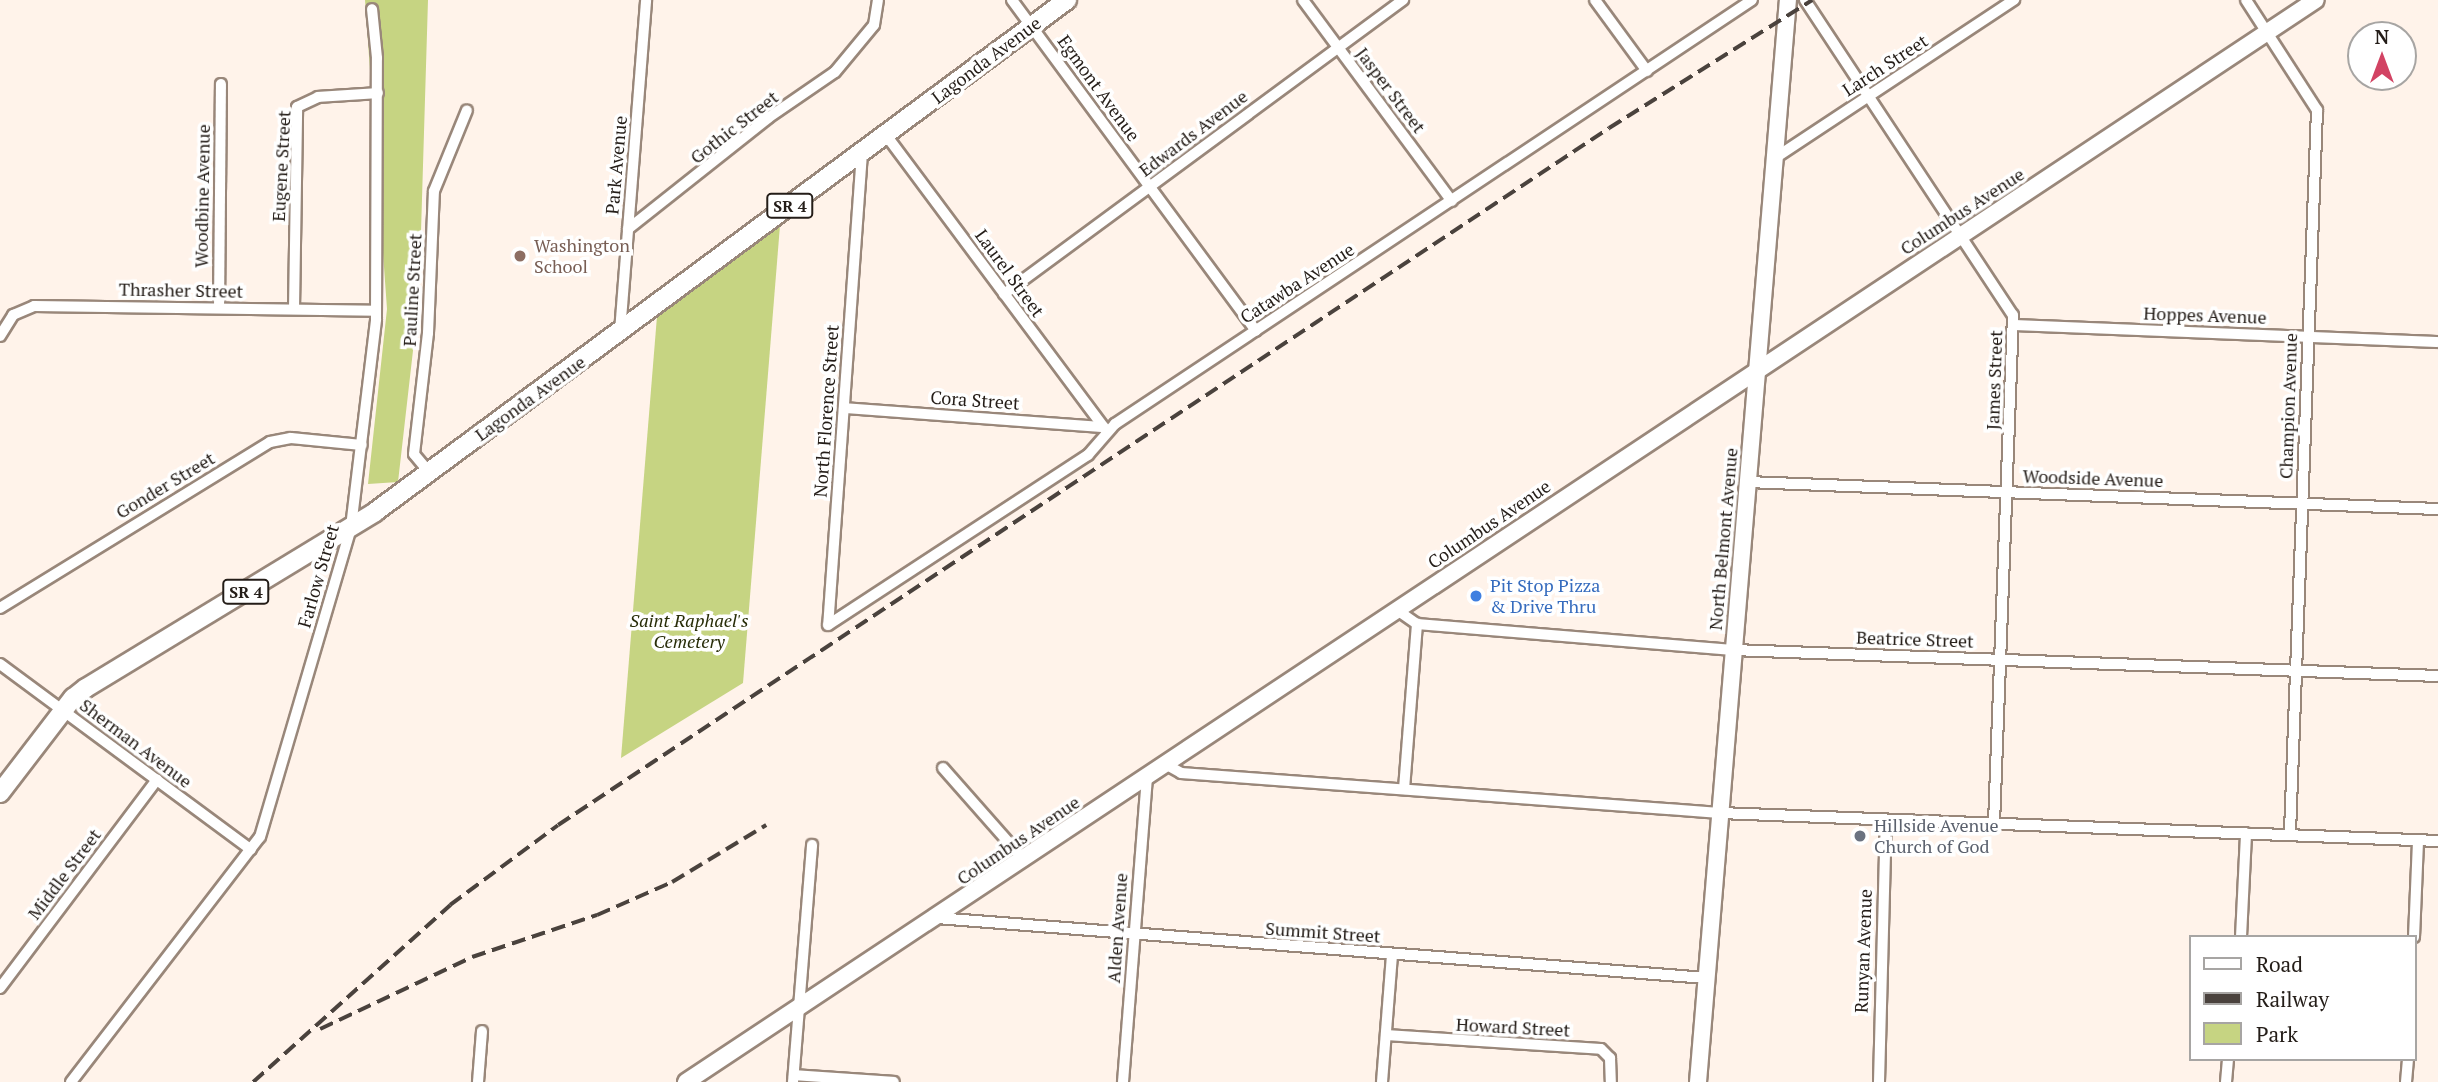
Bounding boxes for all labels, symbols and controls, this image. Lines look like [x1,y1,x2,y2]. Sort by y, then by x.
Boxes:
street label: Lagonda Avenue [927,12,1045,108]
north arrow [2347,21,2417,91]
text: N [2375,24,2389,49]
street label: Larch Street [1838,29,1932,101]
street label: Egmont Avenue [1053,31,1145,145]
street label: Jasper Street [1352,43,1430,137]
street label: Edwards Avenue [1134,85,1252,181]
street label: Gothic Street [686,86,782,168]
street label: Eugene Street [267,110,295,222]
street label: Park Avenue [601,115,631,215]
street label: Woodbine Avenue [190,124,214,268]
street label: Columbus Avenue [1896,163,2028,259]
road number: SR 4 [766,194,814,218]
street label: Laurel Street [971,225,1049,321]
street label: Pauline Street [398,233,426,347]
place label: Washington School [534,235,630,278]
street label: Catawba Avenue [1236,238,1358,328]
marker: Washington School [512,248,528,264]
street label: Thrasher Street [119,278,243,302]
street label: Hoppes Avenue [2143,302,2267,328]
street label: North Florence Street [809,324,843,498]
street label: James Street [1981,330,2007,430]
street label: Champion Avenue [2275,332,2301,480]
street label: Lagonda Avenue [470,351,590,445]
street label: Cora Street [930,386,1020,414]
street label: Gonder Street [112,447,218,523]
street label: North Belmont Avenue [1704,447,1742,631]
street label: Woodside Avenue [2022,465,2164,491]
street label: Columbus Avenue [1423,475,1555,573]
street label: Farlow Street [293,522,343,630]
place label: Pit Stop Pizza & Drive Thru [1490,575,1600,618]
road number: SR 4 [222,580,270,604]
marker: Pit Stop Pizza & Drive Thru [1468,588,1484,604]
park label: Saint Raphael's Cemetery [630,610,748,652]
street label: Beatrice Street [1856,626,1974,652]
street label: Sherman Avenue [76,694,196,792]
street label: Columbus Avenue [952,791,1084,889]
place label: Hillside Avenue Church of God [1874,815,1999,858]
street label: Middle Street [23,824,105,924]
marker: Hillside Avenue Church of God [1852,828,1868,844]
street label: Alden Avenue [1102,872,1132,984]
street label: Runyan Avenue [1850,888,1876,1014]
street label: Summit Street [1265,917,1381,947]
legend [2190,935,2417,1061]
text: Road [2256,950,2303,978]
text: Railway [2256,985,2329,1013]
street label: Howard Street [1455,1013,1571,1041]
text: Park [2256,1020,2298,1048]

